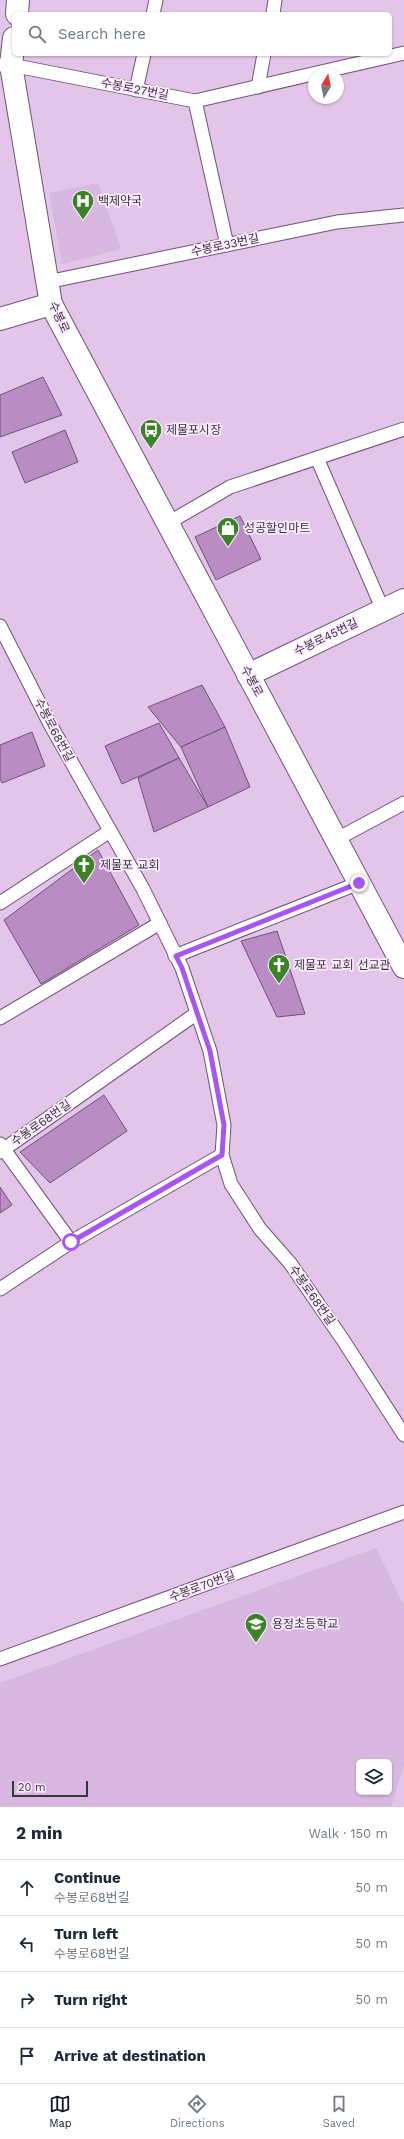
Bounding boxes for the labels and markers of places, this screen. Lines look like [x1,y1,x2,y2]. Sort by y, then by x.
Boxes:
hospital icon: 백제약국 [70,188,96,221]
place label: 백제약국 [98,194,142,208]
bus stop icon: 제물포시장 [138,417,164,450]
place label: 제물포시장 [166,423,221,437]
shop icon: 성공할인마트 [215,515,241,548]
place label: 성공할인마트 [244,521,310,535]
church icon: 제물포 교회 [71,852,97,885]
place label: 제물포 교회 [100,858,159,872]
church icon: 제물포 교회 선교관 [266,952,292,985]
place label: 제물포 교회 선교관 [294,958,391,972]
school or university icon: 용정초등학교 [243,1611,269,1644]
place label: 용정초등학교 [272,1617,338,1631]

